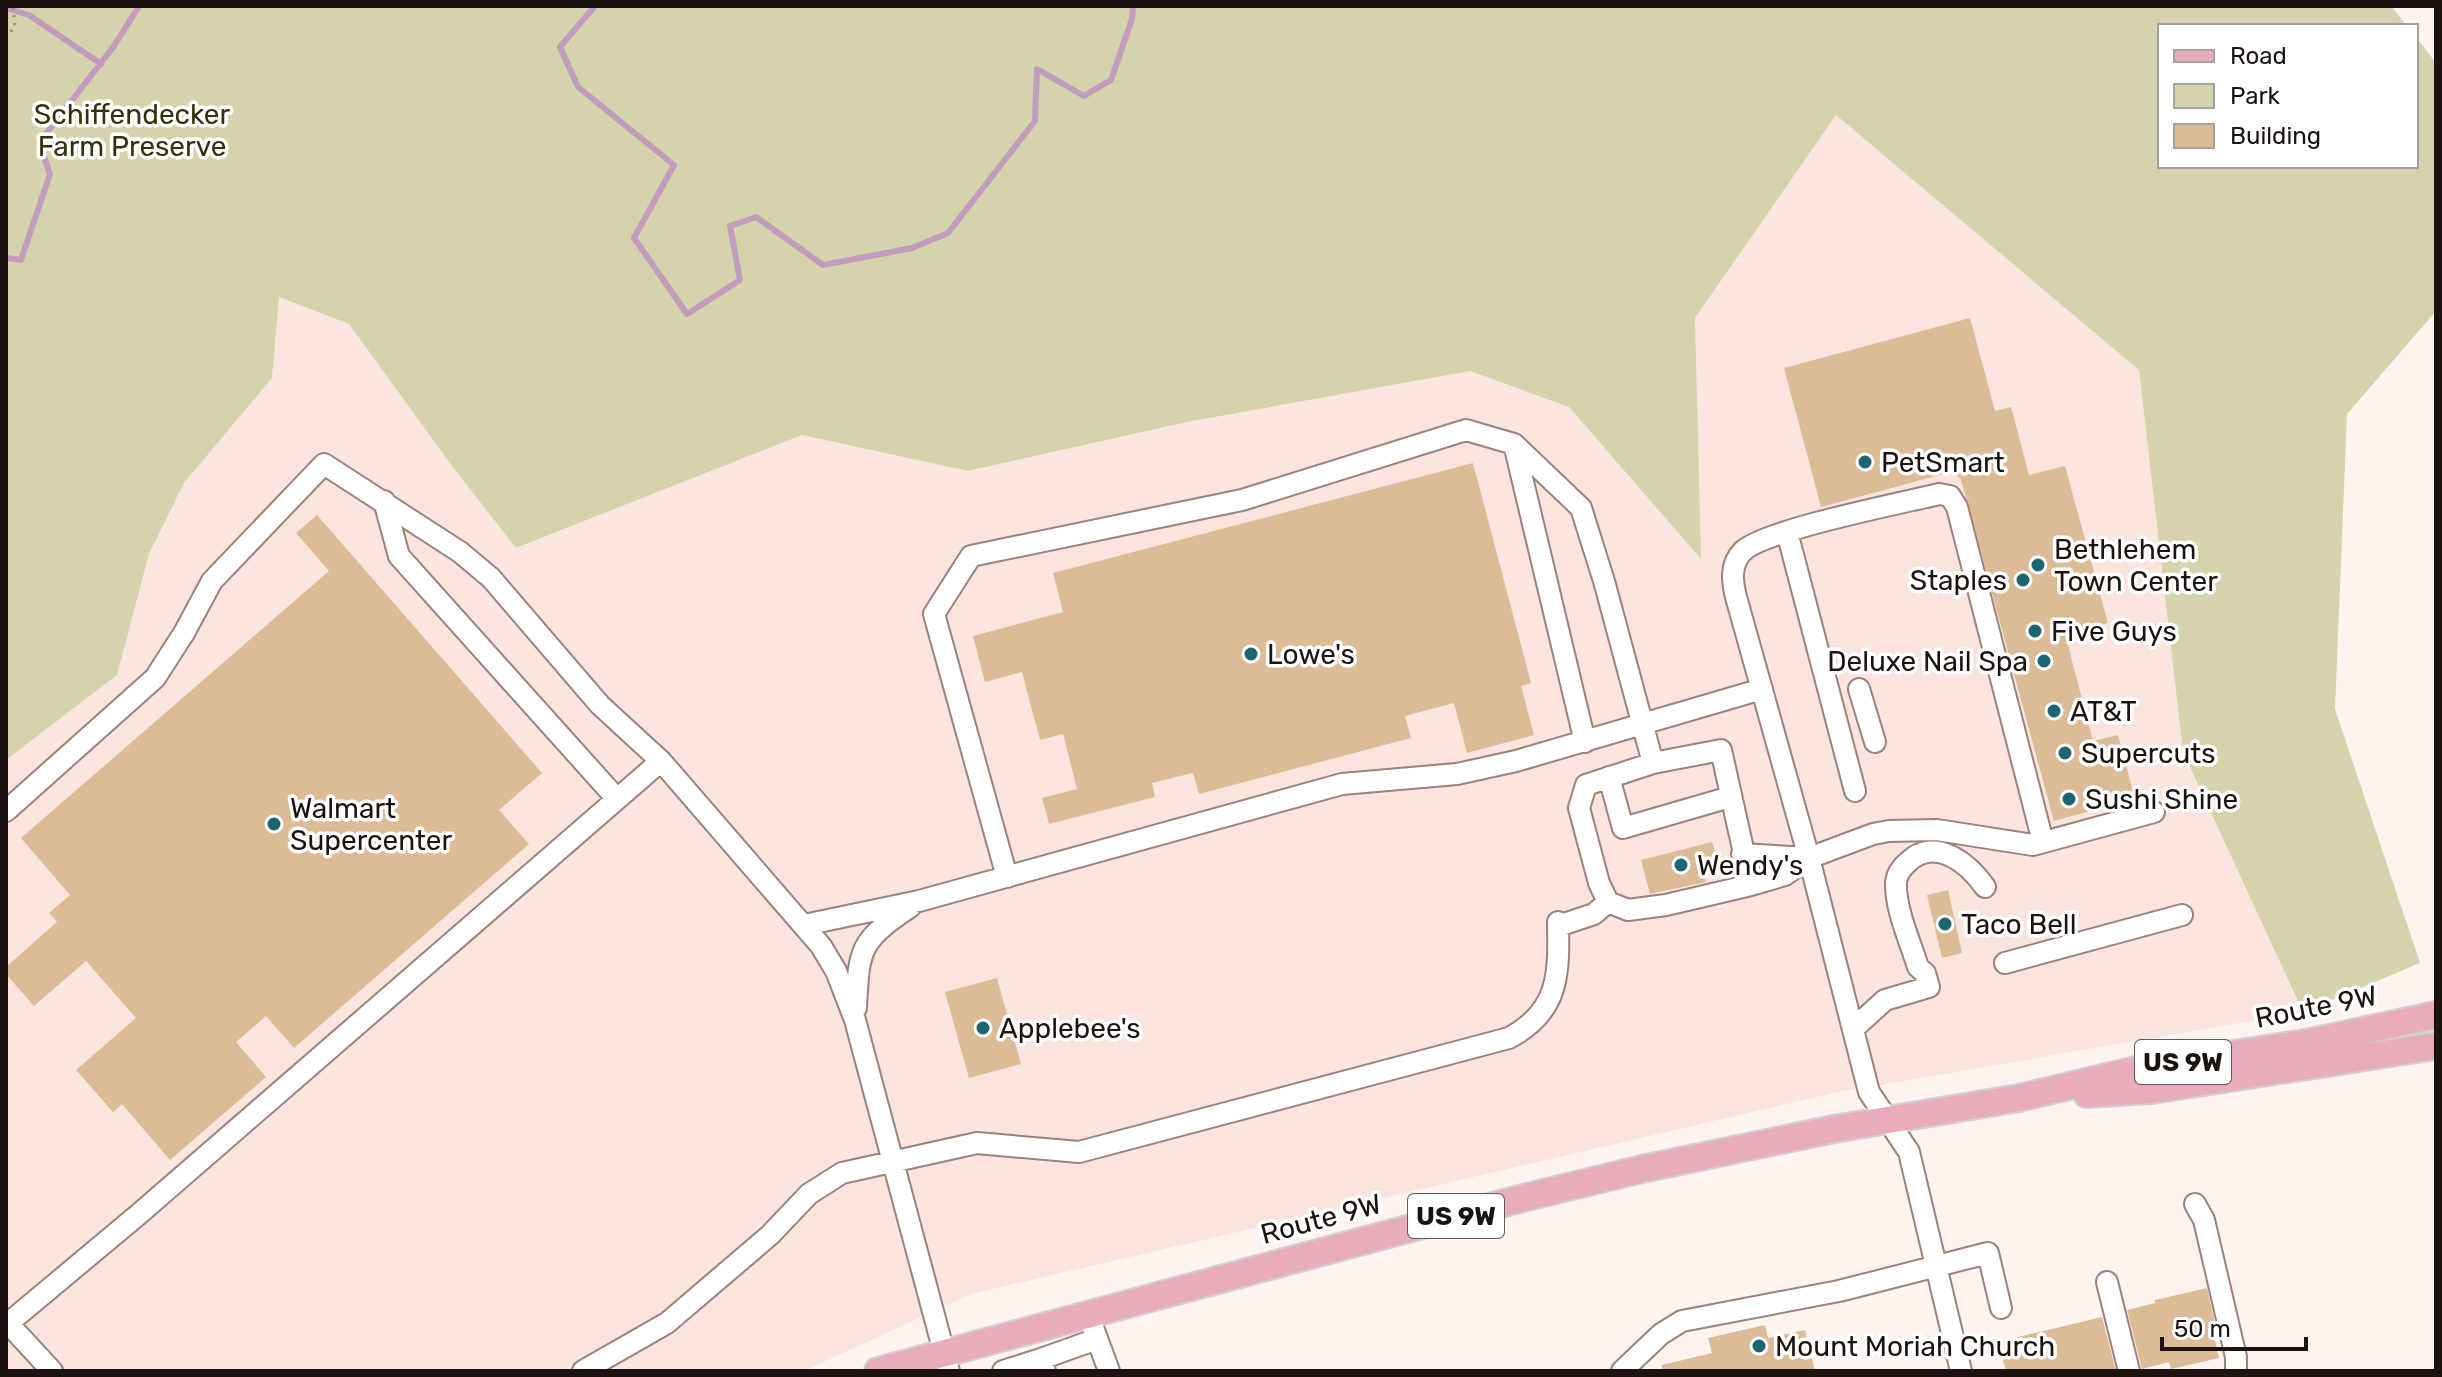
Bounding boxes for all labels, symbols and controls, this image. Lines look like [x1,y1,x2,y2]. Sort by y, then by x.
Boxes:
legend [2158,24,2418,168]
text: Road [2230,42,2287,70]
text: Park [2230,82,2281,110]
park label: Schiffendecker Farm Preserve [34,98,231,163]
text: Building [2230,122,2321,150]
place label: PetSmart [1881,446,2005,479]
marker: PetSmart [1856,453,1874,471]
place label: Bethlehem Town Center [2054,533,2218,598]
marker: Bethlehem Town Center [2029,556,2047,574]
place label: Staples [1910,564,2007,597]
marker: Staples [2014,571,2032,589]
place label: Five Guys [2051,615,2177,648]
marker: Five Guys [2026,622,2044,640]
place label: Lowe's [1267,638,1355,671]
marker: Lowe's [1242,645,1260,663]
place label: Deluxe Nail Spa [1827,645,2028,678]
marker: Deluxe Nail Spa [2035,652,2053,670]
place label: AT&T [2070,695,2137,728]
marker: AT&T [2045,702,2063,720]
place label: Supercuts [2081,737,2216,770]
marker: Supercuts [2056,744,2074,762]
place label: Sushi Shine [2085,783,2238,816]
marker: Sushi Shine [2060,790,2078,808]
place label: Walmart Supercenter [290,792,453,857]
marker: Walmart Supercenter [265,815,283,833]
place label: Wendy's [1697,849,1803,882]
marker: Wendy's [1672,856,1690,874]
place label: Taco Bell [1961,908,2076,941]
marker: Taco Bell [1936,915,1954,933]
street label: Route 9W [2252,979,2380,1035]
place label: Applebee's [999,1012,1141,1045]
marker: Applebee's [974,1019,992,1037]
road number: US 9W [2135,1040,2231,1084]
street label: Route 9W [1257,1187,1385,1251]
road number: US 9W [1408,1194,1504,1238]
scale bar [2162,1301,2306,1351]
text: 50 m [2174,1315,2231,1343]
place label: Mount Moriah Church [1775,1330,2055,1363]
marker: Mount Moriah Church [1750,1337,1768,1355]

